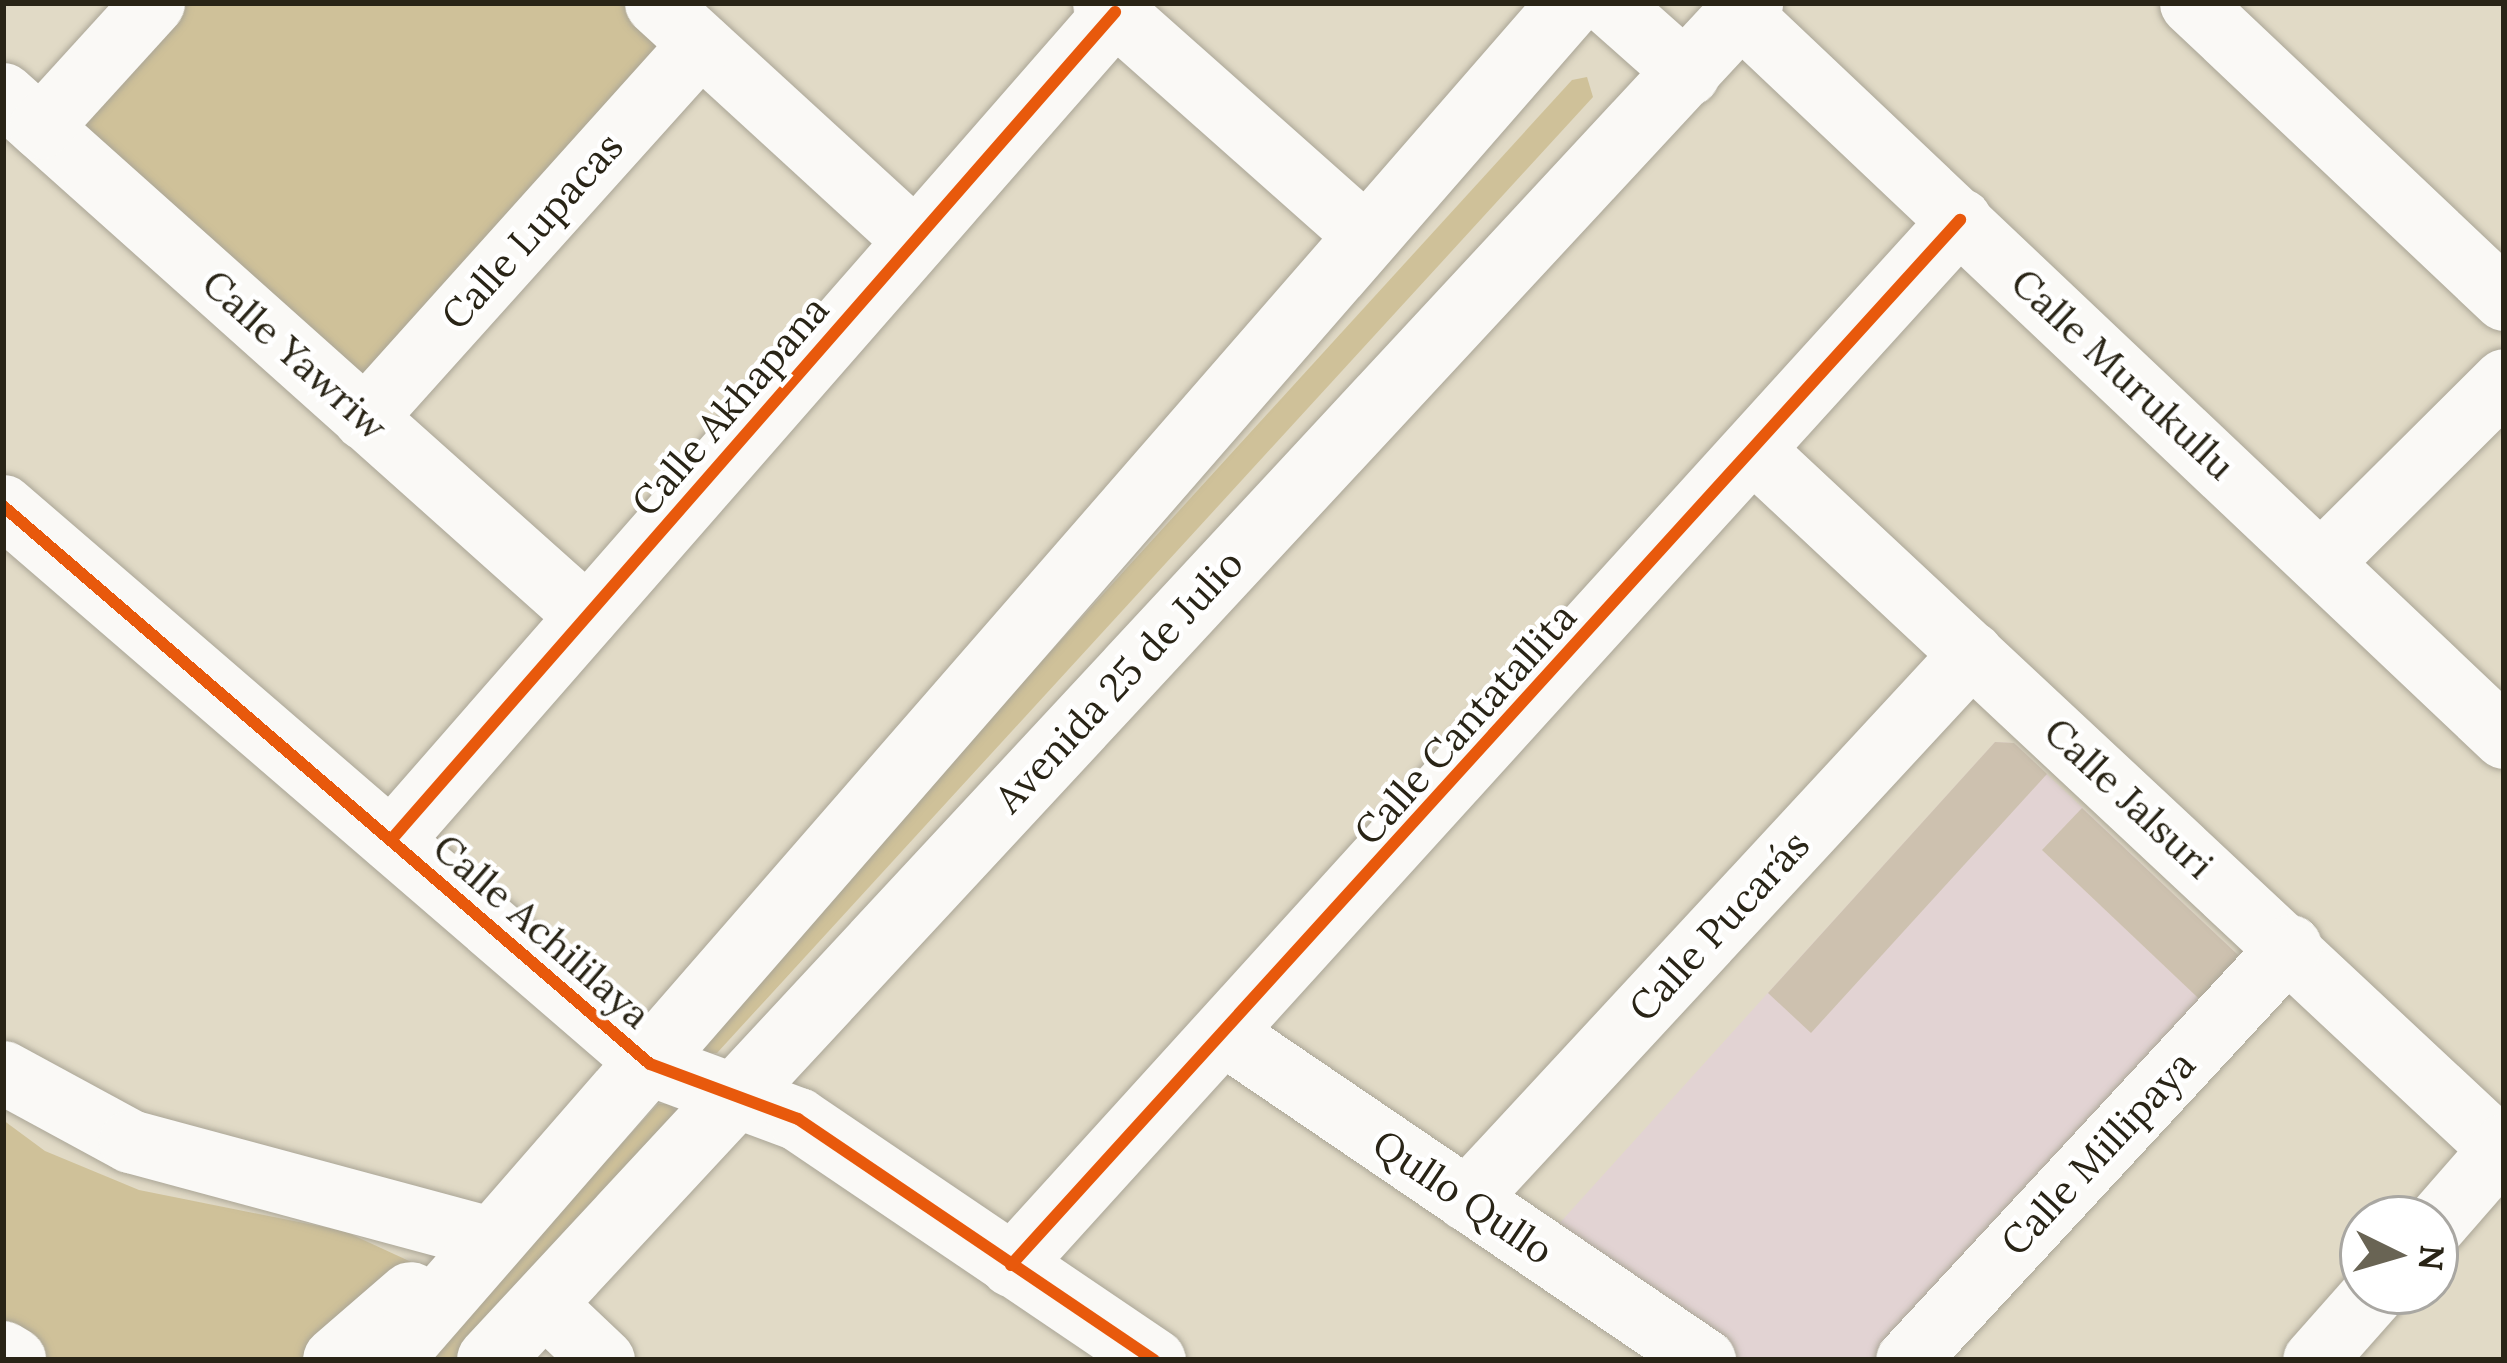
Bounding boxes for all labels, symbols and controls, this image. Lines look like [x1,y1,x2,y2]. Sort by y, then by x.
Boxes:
street label: Calle Lupacas [432,123,632,339]
street label: Calle Murukullu [2002,259,2244,489]
street label: Calle Yawriw [193,260,397,450]
street label: Calle Akhapana [622,286,838,526]
street label: Avenida 25 de Julio [985,540,1253,822]
street label: Calle Cantatallita [1344,594,1586,854]
street label: Calle Jalsuri [2035,708,2223,888]
street label: Calle Pucarás [1619,821,1819,1031]
street label: Calle Achililaya [424,824,660,1038]
street label: Calle Millipaya [1991,1041,2205,1265]
street label: Qullo Qullo [1364,1120,1562,1274]
north arrow [2339,1195,2459,1315]
text: N [2410,1243,2454,1272]

